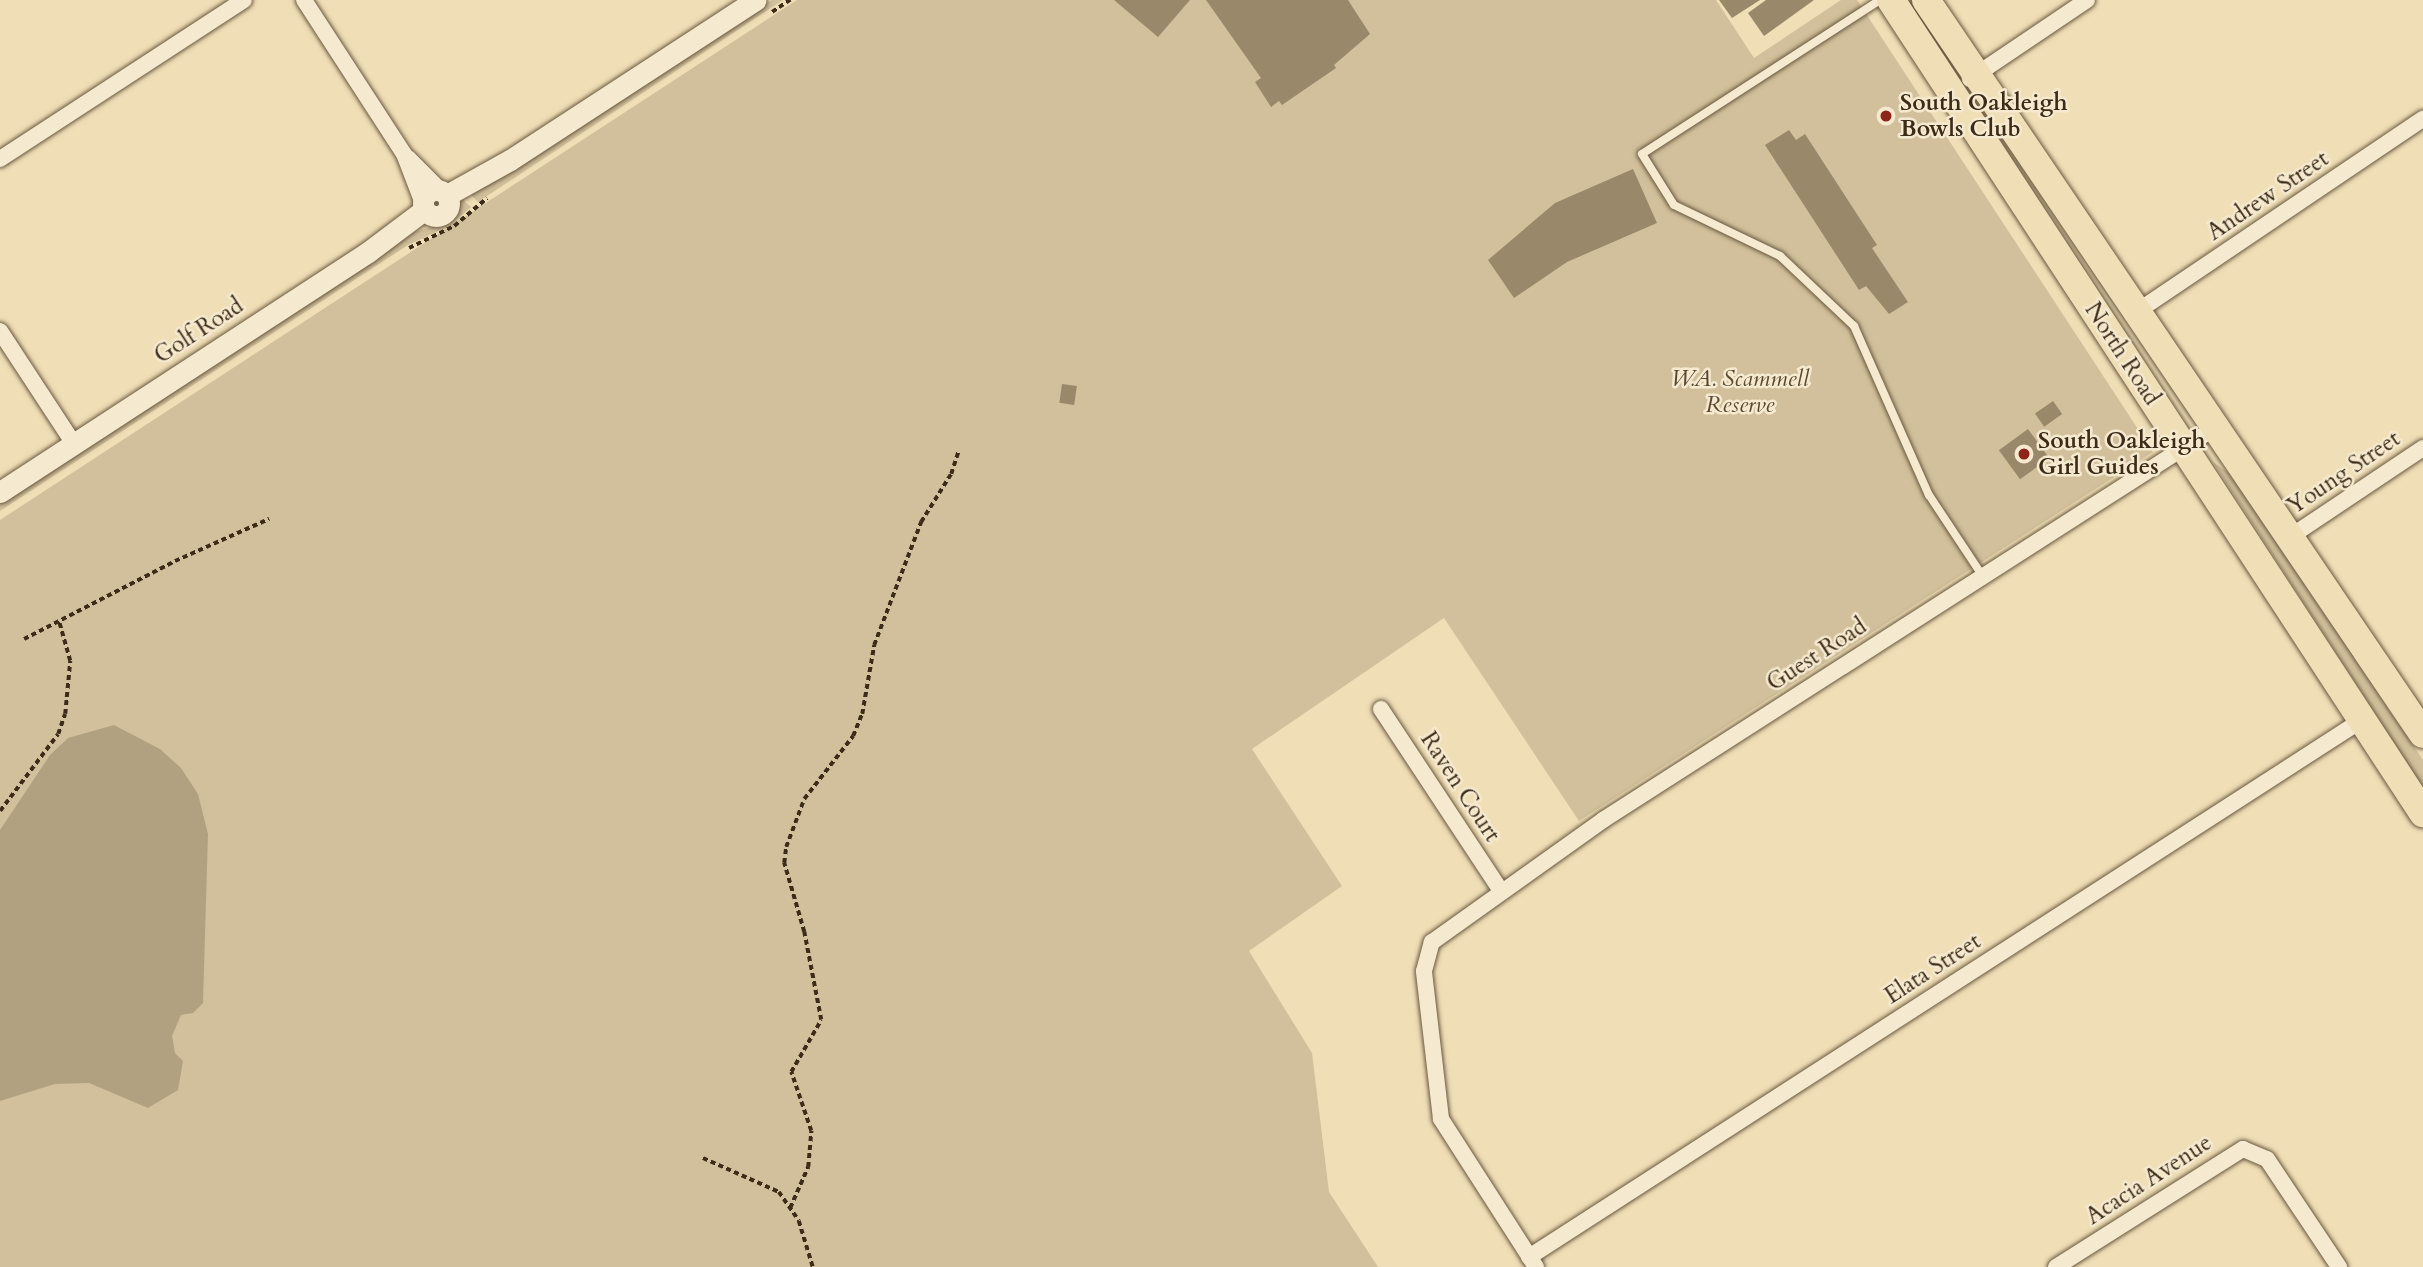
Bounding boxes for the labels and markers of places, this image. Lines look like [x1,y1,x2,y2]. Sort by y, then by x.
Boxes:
place label: South Oakleigh Bowls Club [1900,89,2068,143]
marker: South Oakleigh Bowls Club [1878,108,1894,124]
place label: South Oakleigh Girl Guides [2038,427,2206,481]
marker: South Oakleigh Girl Guides [2016,446,2032,462]

